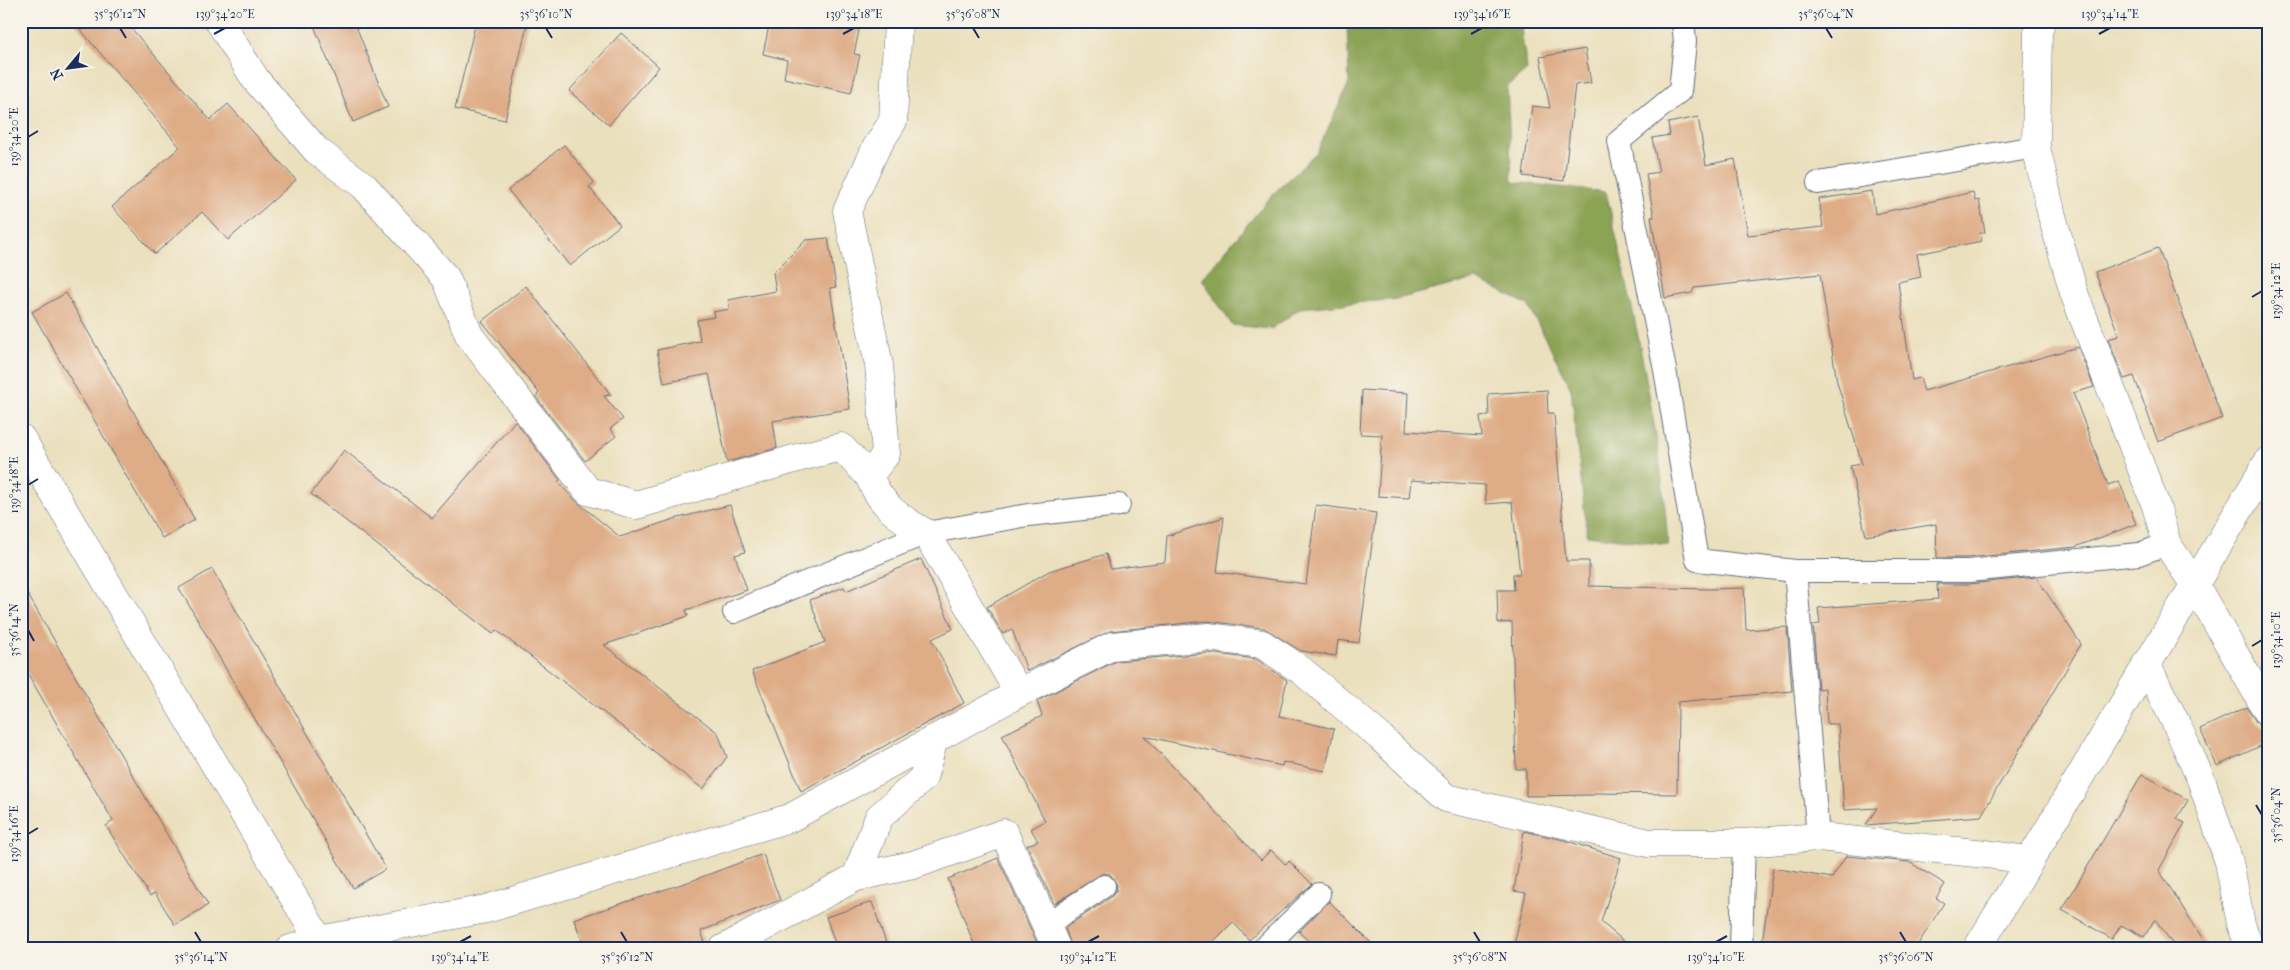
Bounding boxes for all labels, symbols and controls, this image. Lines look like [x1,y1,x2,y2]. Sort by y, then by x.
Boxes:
text: 35°36'12"N [94,7,146,21]
text: 139°34'20"E [195,7,255,21]
text: 35°36'10"N [519,7,573,21]
text: 139°34'18"E [826,7,882,21]
text: 35°36'08"N [946,7,1000,21]
text: 139°34'16"E [1453,7,1511,21]
text: 35°36'04"N [1798,7,1854,21]
text: 139°34'14"E [2081,7,2139,21]
north arrow [42,42,92,92]
text: N [47,65,67,83]
text: 139°34'20"E [7,107,21,167]
text: 139°34'12"E [2269,263,2283,319]
text: 139°34'18"E [7,457,21,513]
text: 35°36'14"N [7,603,21,657]
text: 139°34'10"E [2269,611,2283,669]
text: 35°36'04"N [2269,787,2283,843]
text: 139°34'16"E [7,805,21,863]
text: 35°36'14"N [174,950,228,964]
text: 139°34'14"E [431,950,489,964]
text: 35°36'12"N [601,950,653,964]
text: 139°34'12"E [1060,950,1116,964]
text: 35°36'08"N [1453,950,1507,964]
text: 139°34'10"E [1687,950,1745,964]
text: 35°36'06"N [1878,950,1934,964]

